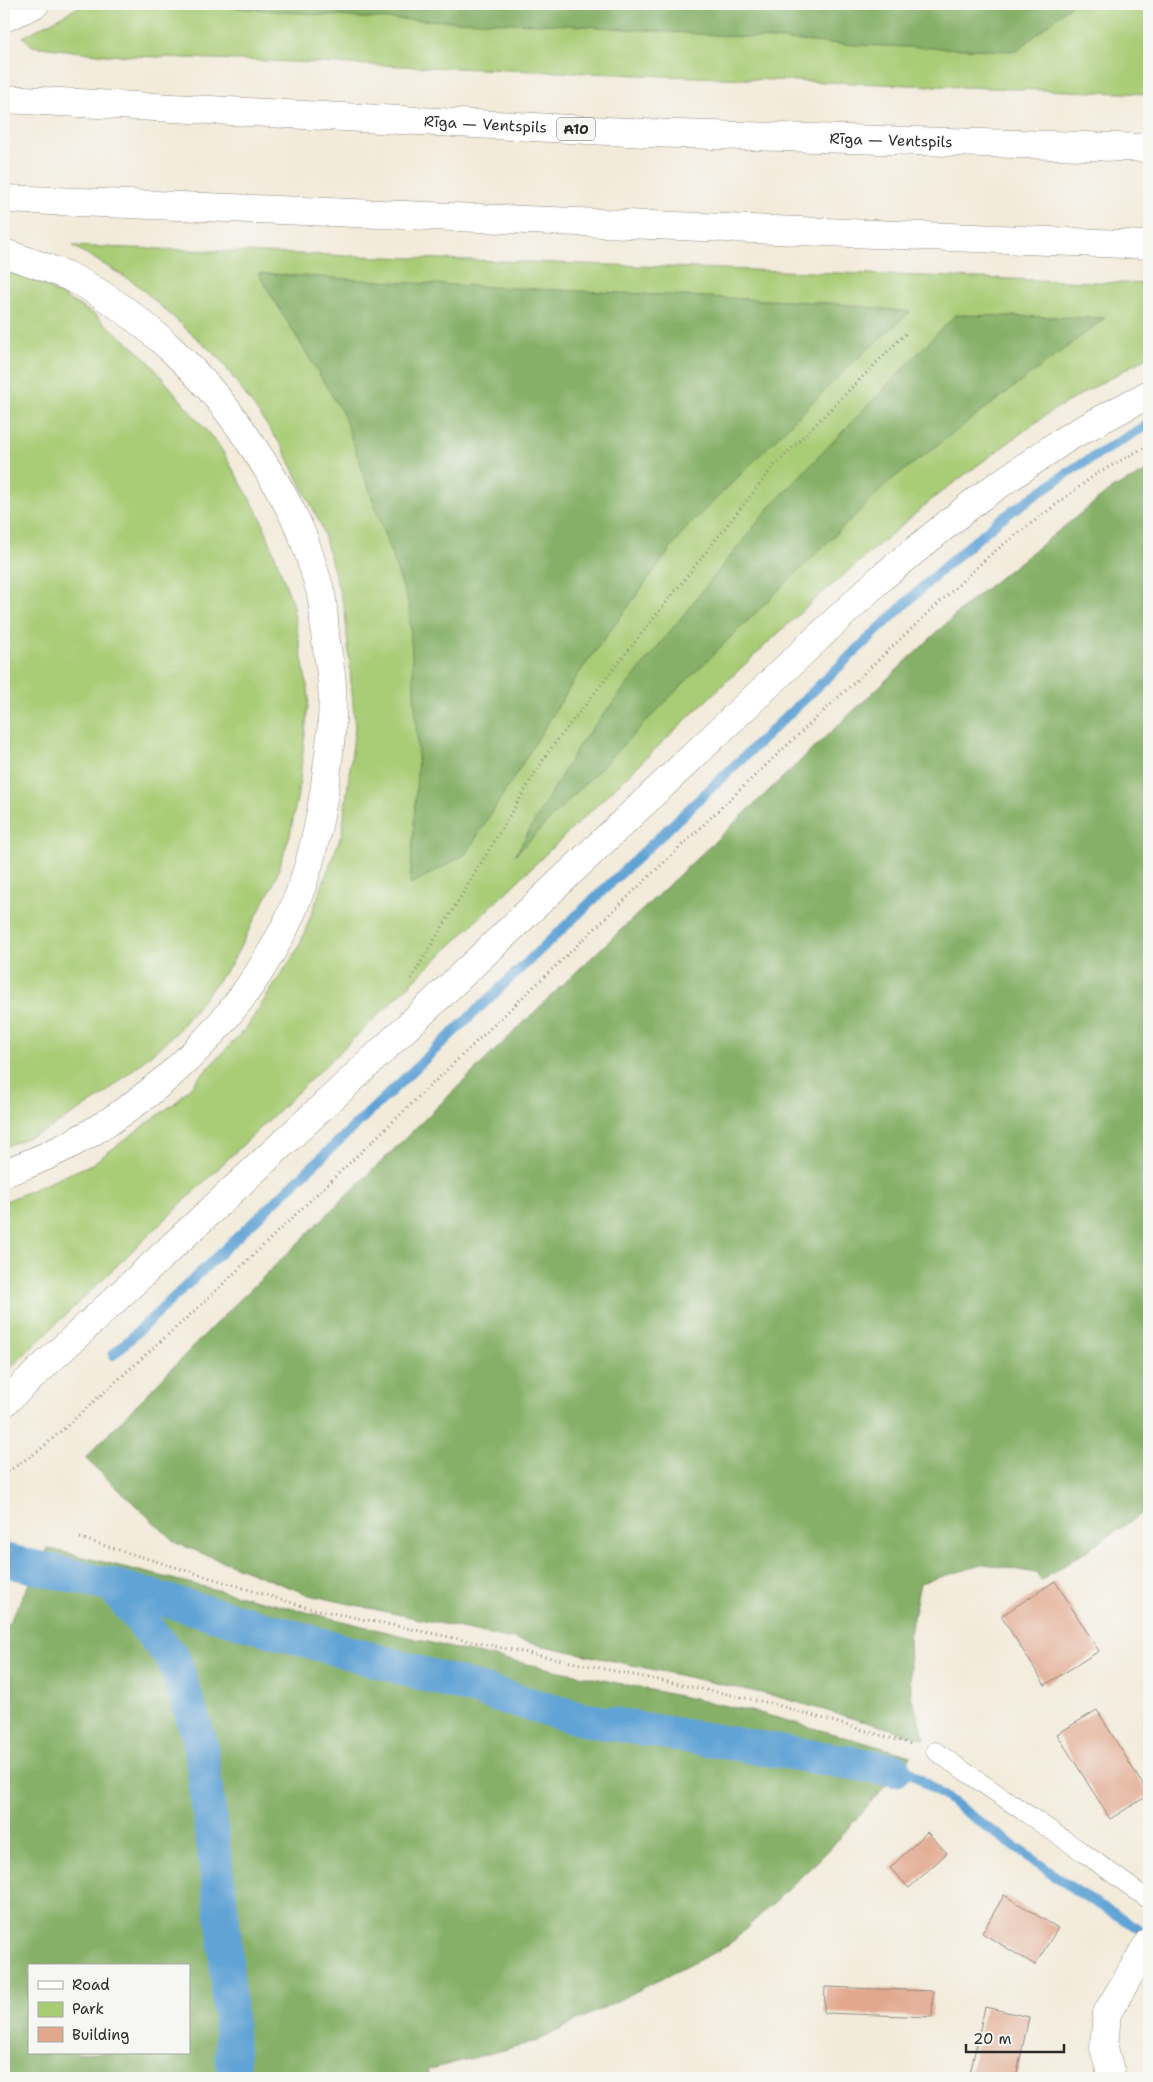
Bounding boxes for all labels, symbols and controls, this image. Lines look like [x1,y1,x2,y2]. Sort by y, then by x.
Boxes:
street label: Rīga — Ventspils [423,111,547,138]
road number: A10 [557,118,595,140]
street label: Rīga — Ventspils [829,128,953,152]
legend [28,1964,190,2054]
text: Road [72,1975,110,1995]
text: Park [72,1999,104,2019]
scale bar [966,2022,1063,2054]
text: Building [72,2025,129,2045]
text: 20 m [973,2029,1012,2049]

